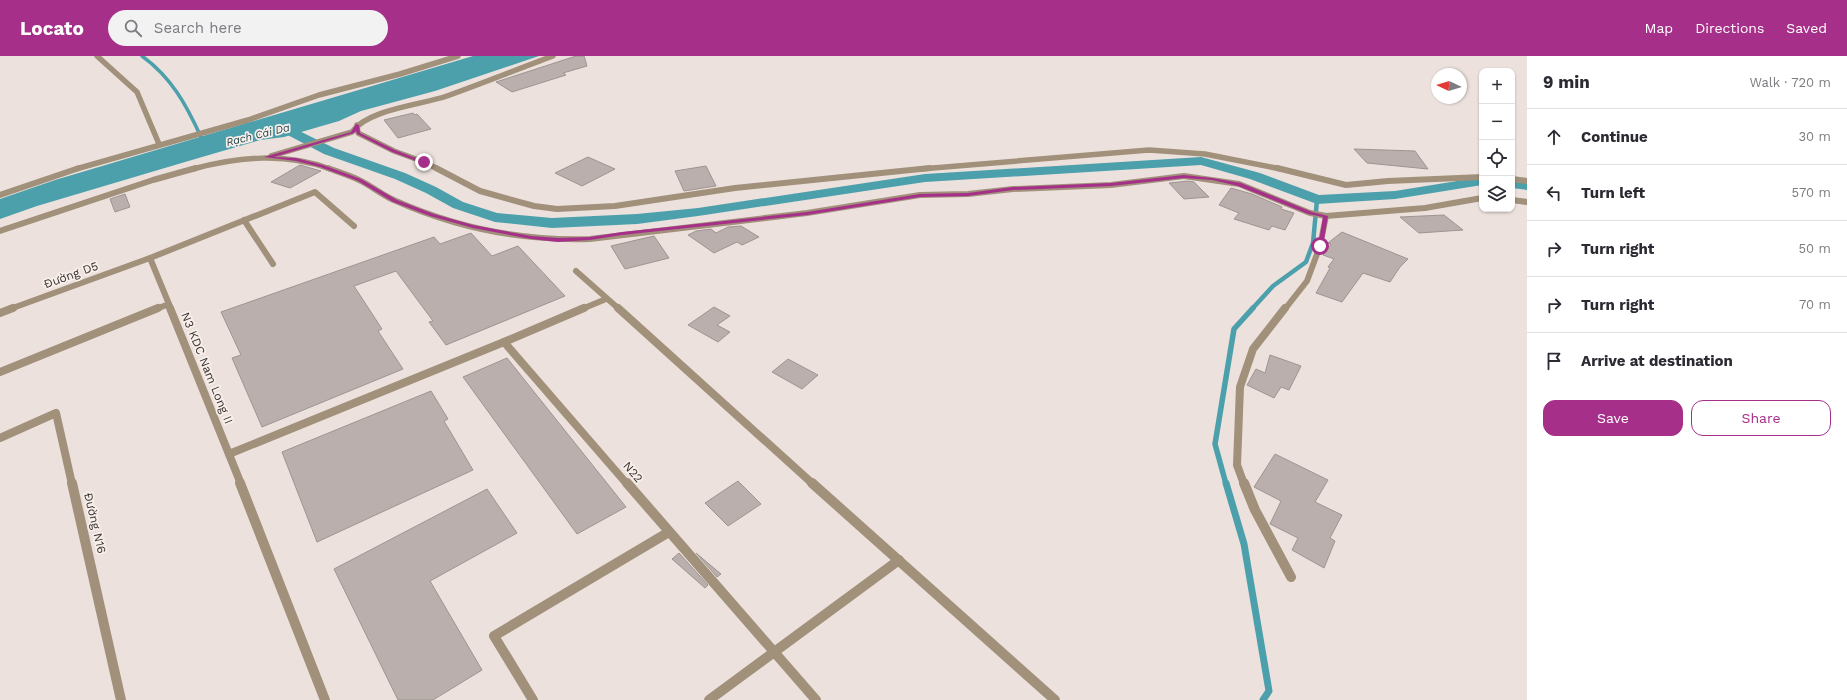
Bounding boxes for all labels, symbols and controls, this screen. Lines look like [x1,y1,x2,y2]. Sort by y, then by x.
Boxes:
search box [108,10,388,46]
text: Locato [20,17,84,40]
icon: search [122,17,144,39]
text: Search here [154,19,242,37]
text: Map [1645,20,1673,36]
text: Directions [1695,20,1764,36]
text: Saved [1786,20,1827,36]
north arrow [1431,68,1467,104]
map controls [1479,68,1515,212]
button: + [1479,68,1515,104]
text: 9 min [1543,72,1590,92]
text: Walk · 720 m [1750,75,1831,90]
button: − [1479,104,1515,140]
water label: Rạch Cái Da [225,121,291,149]
icon: ahead [1543,126,1565,148]
text: Continue [1581,128,1648,146]
text: 30 m [1799,129,1831,144]
button: locate [1479,140,1515,176]
route end [415,153,433,171]
button: layers [1479,176,1515,212]
icon: left [1543,182,1565,204]
text: Turn left [1581,184,1645,202]
text: 570 m [1791,185,1831,200]
route start [1311,237,1329,255]
icon: right [1543,238,1565,260]
text: Turn right [1581,240,1654,258]
text: 50 m [1799,241,1831,256]
street label: Đường D5 [42,259,100,291]
icon: right [1543,294,1565,316]
text: Turn right [1581,296,1654,314]
text: 70 m [1799,297,1831,312]
street label: N3 KDC Nam Long II [178,310,236,426]
icon: arrive [1543,350,1565,372]
text: Arrive at destination [1581,352,1733,370]
button: Save [1543,400,1683,436]
button: Share [1691,400,1831,436]
street label: N22 [620,459,646,485]
street label: Đường N16 [81,491,109,555]

